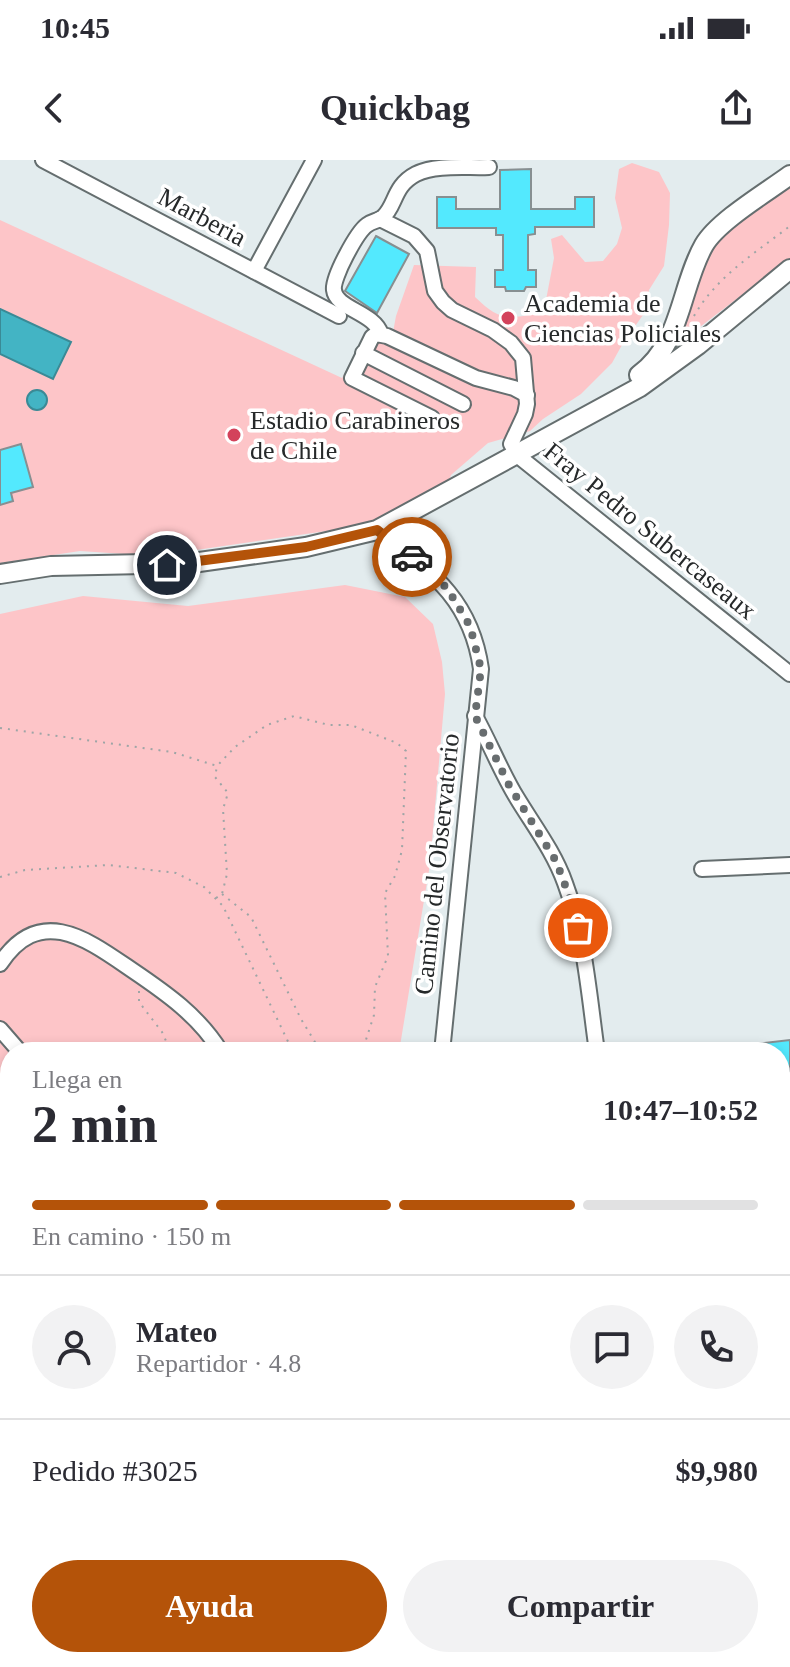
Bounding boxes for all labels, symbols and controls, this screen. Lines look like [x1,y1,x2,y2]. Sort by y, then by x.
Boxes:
text: 10:45 [40,11,110,44]
icon: back [32,86,76,130]
icon: share [714,86,758,130]
text: Quickbag [320,88,470,128]
street label: Marberia [153,182,251,252]
place label: Academia de Ciencias Policiales [524,289,721,348]
marker: Academia de Ciencias Policiales [499,309,517,327]
place label: Estadio Carabineros de Chile [250,406,460,465]
marker: Estadio Carabineros de Chile [225,426,243,444]
street label: Fray Pedro Subercaseaux [538,437,762,625]
courier [372,517,452,597]
pin [133,531,201,599]
icon: car [390,535,434,579]
icon: home [145,543,189,587]
street label: Camino del Observatorio [409,732,465,996]
pin [544,894,612,962]
icon: bag [556,906,600,950]
text: Llega en [32,1065,122,1094]
text: 10:47–10:52 [603,1093,758,1126]
text: 2 min [32,1096,158,1153]
text: En camino · 150 m [32,1222,231,1251]
button: person [32,1305,116,1389]
button: chat [570,1305,654,1389]
button: phone [674,1305,758,1389]
text: Mateo [136,1315,218,1348]
text: Repartidor · 4.8 [136,1349,301,1378]
text: Pedido #3025 [32,1454,198,1487]
text: $9,980 [676,1454,758,1487]
button: Ayuda [32,1560,387,1652]
button: Compartir [403,1560,758,1652]

